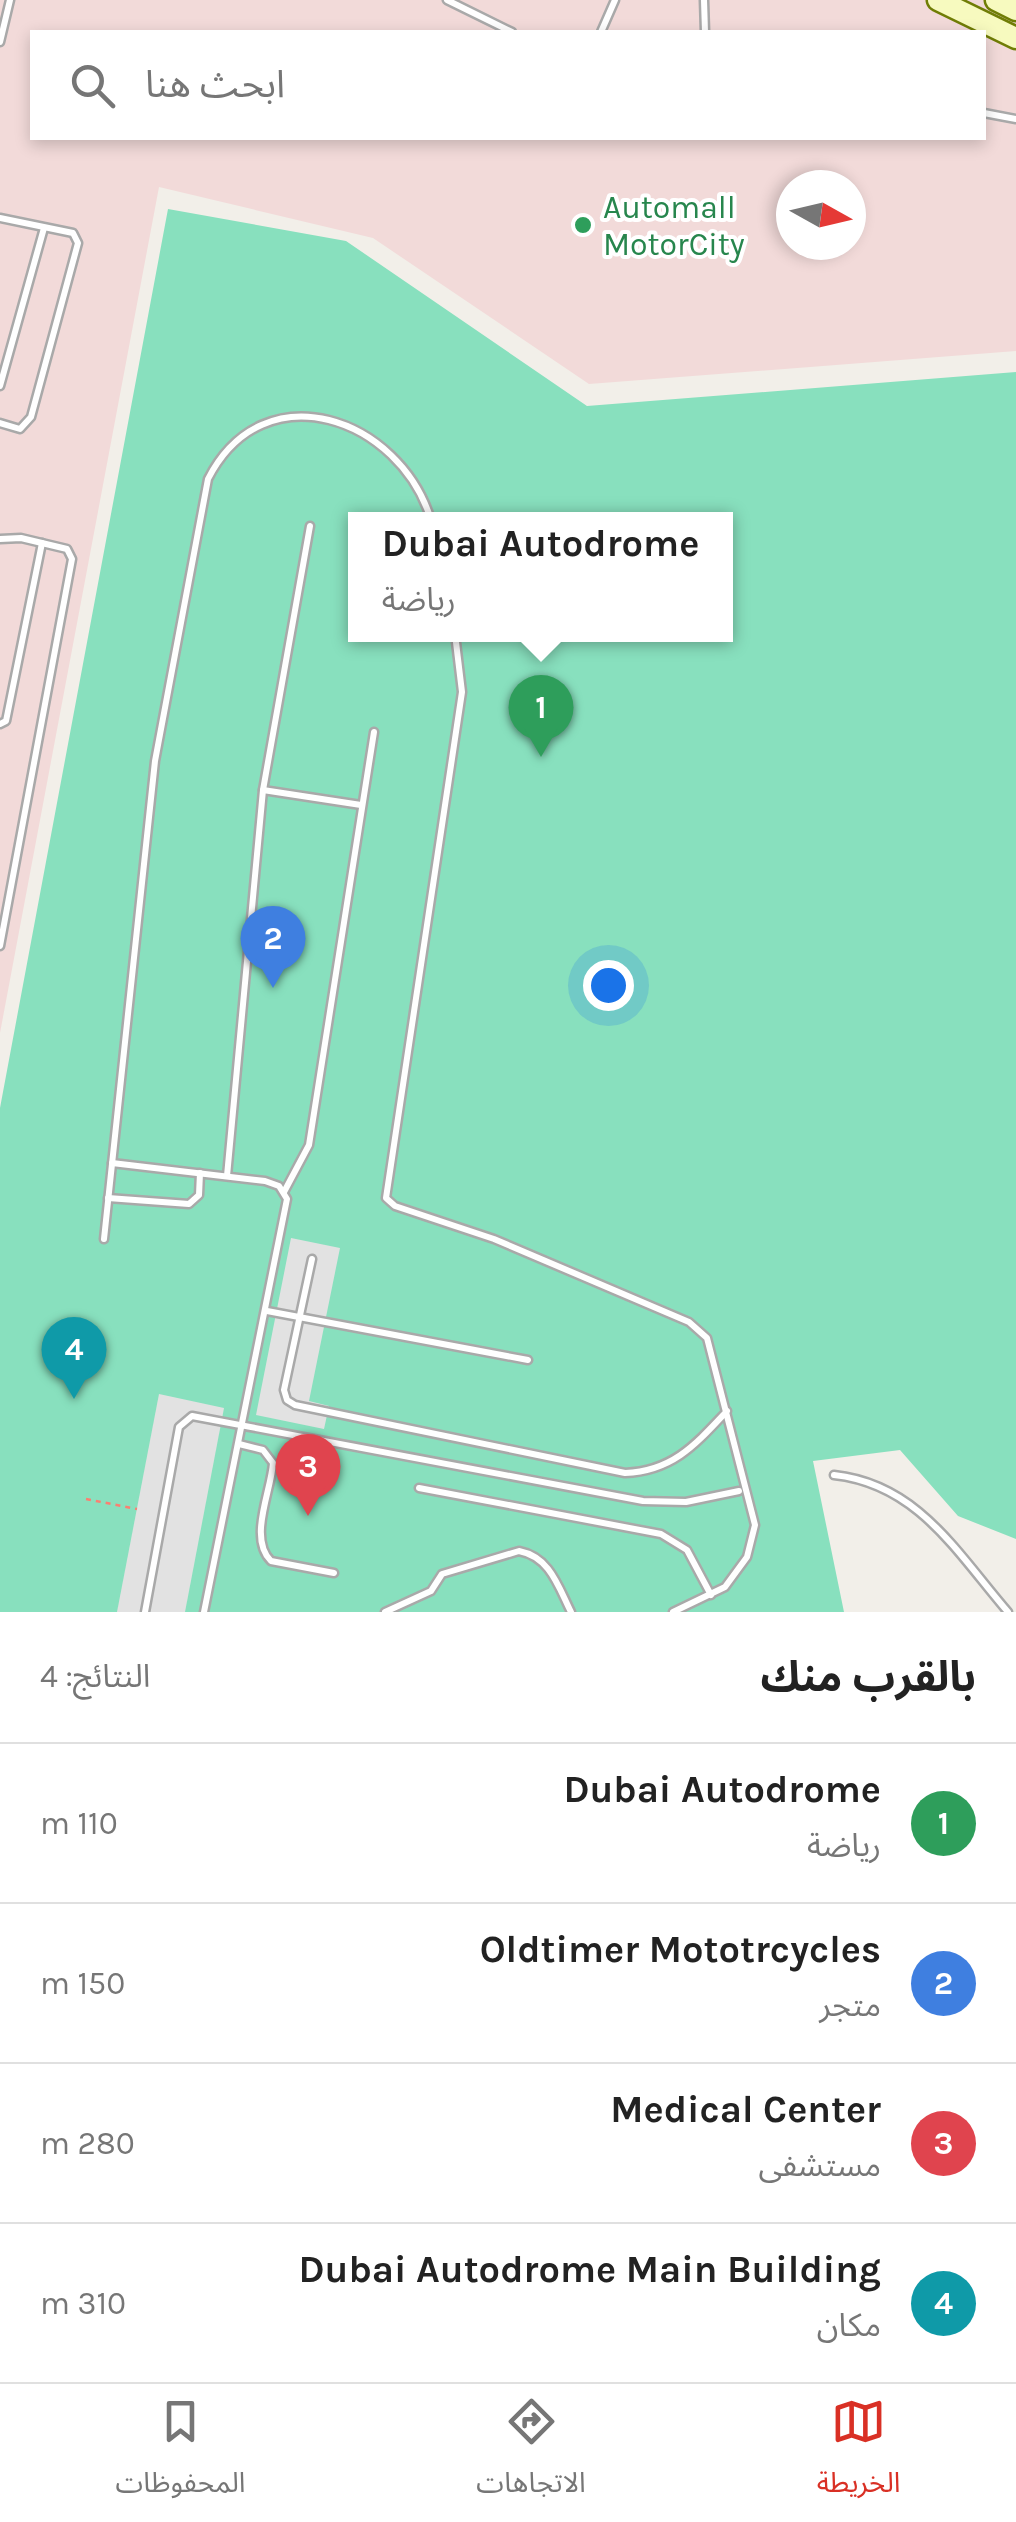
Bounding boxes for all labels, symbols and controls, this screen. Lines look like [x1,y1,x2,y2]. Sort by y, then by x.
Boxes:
search box [30,30,986,140]
icon: search [65,58,120,113]
text: ابحث هنا [145,62,285,107]
north arrow [776,170,866,260]
place label: Automall MotorCity [603,189,745,263]
marker: Automall MotorCity [572,214,594,236]
popup [348,512,733,642]
text: Dubai Autodrome [382,521,699,566]
text: رياضة [382,581,456,618]
pin: 1 [508,674,574,757]
pin: 2 [240,906,306,988]
your location [583,960,634,1011]
pin: 4 [42,1316,106,1399]
pin: 3 [276,1434,340,1516]
text: بالقرب منك [761,1652,976,1702]
text: النتائج: 4 [40,1658,150,1695]
text: Dubai Autodrome [563,1767,881,1812]
text: 110 m [40,1805,118,1842]
text: 1 [938,1805,949,1842]
text: رياضة [807,1827,881,1864]
text: Oldtimer Mototrcycles [480,1927,881,1972]
text: 150 m [40,1965,125,2002]
text: 2 [934,1965,953,2002]
text: متجر [819,1987,881,2024]
text: Medical Center [610,2087,881,2132]
text: 280 m [40,2125,135,2162]
text: 3 [934,2125,953,2162]
text: مستشفى [758,2147,881,2184]
text: Dubai Autodrome Main Building [298,2247,881,2292]
text: 310 m [40,2285,126,2322]
text: 4 [934,2285,953,2322]
text: مكان [817,2307,881,2344]
tab: المحفوظات [115,2394,245,2513]
tab: الاتجاهات [476,2394,586,2513]
tab: الخريطة [817,2394,901,2513]

